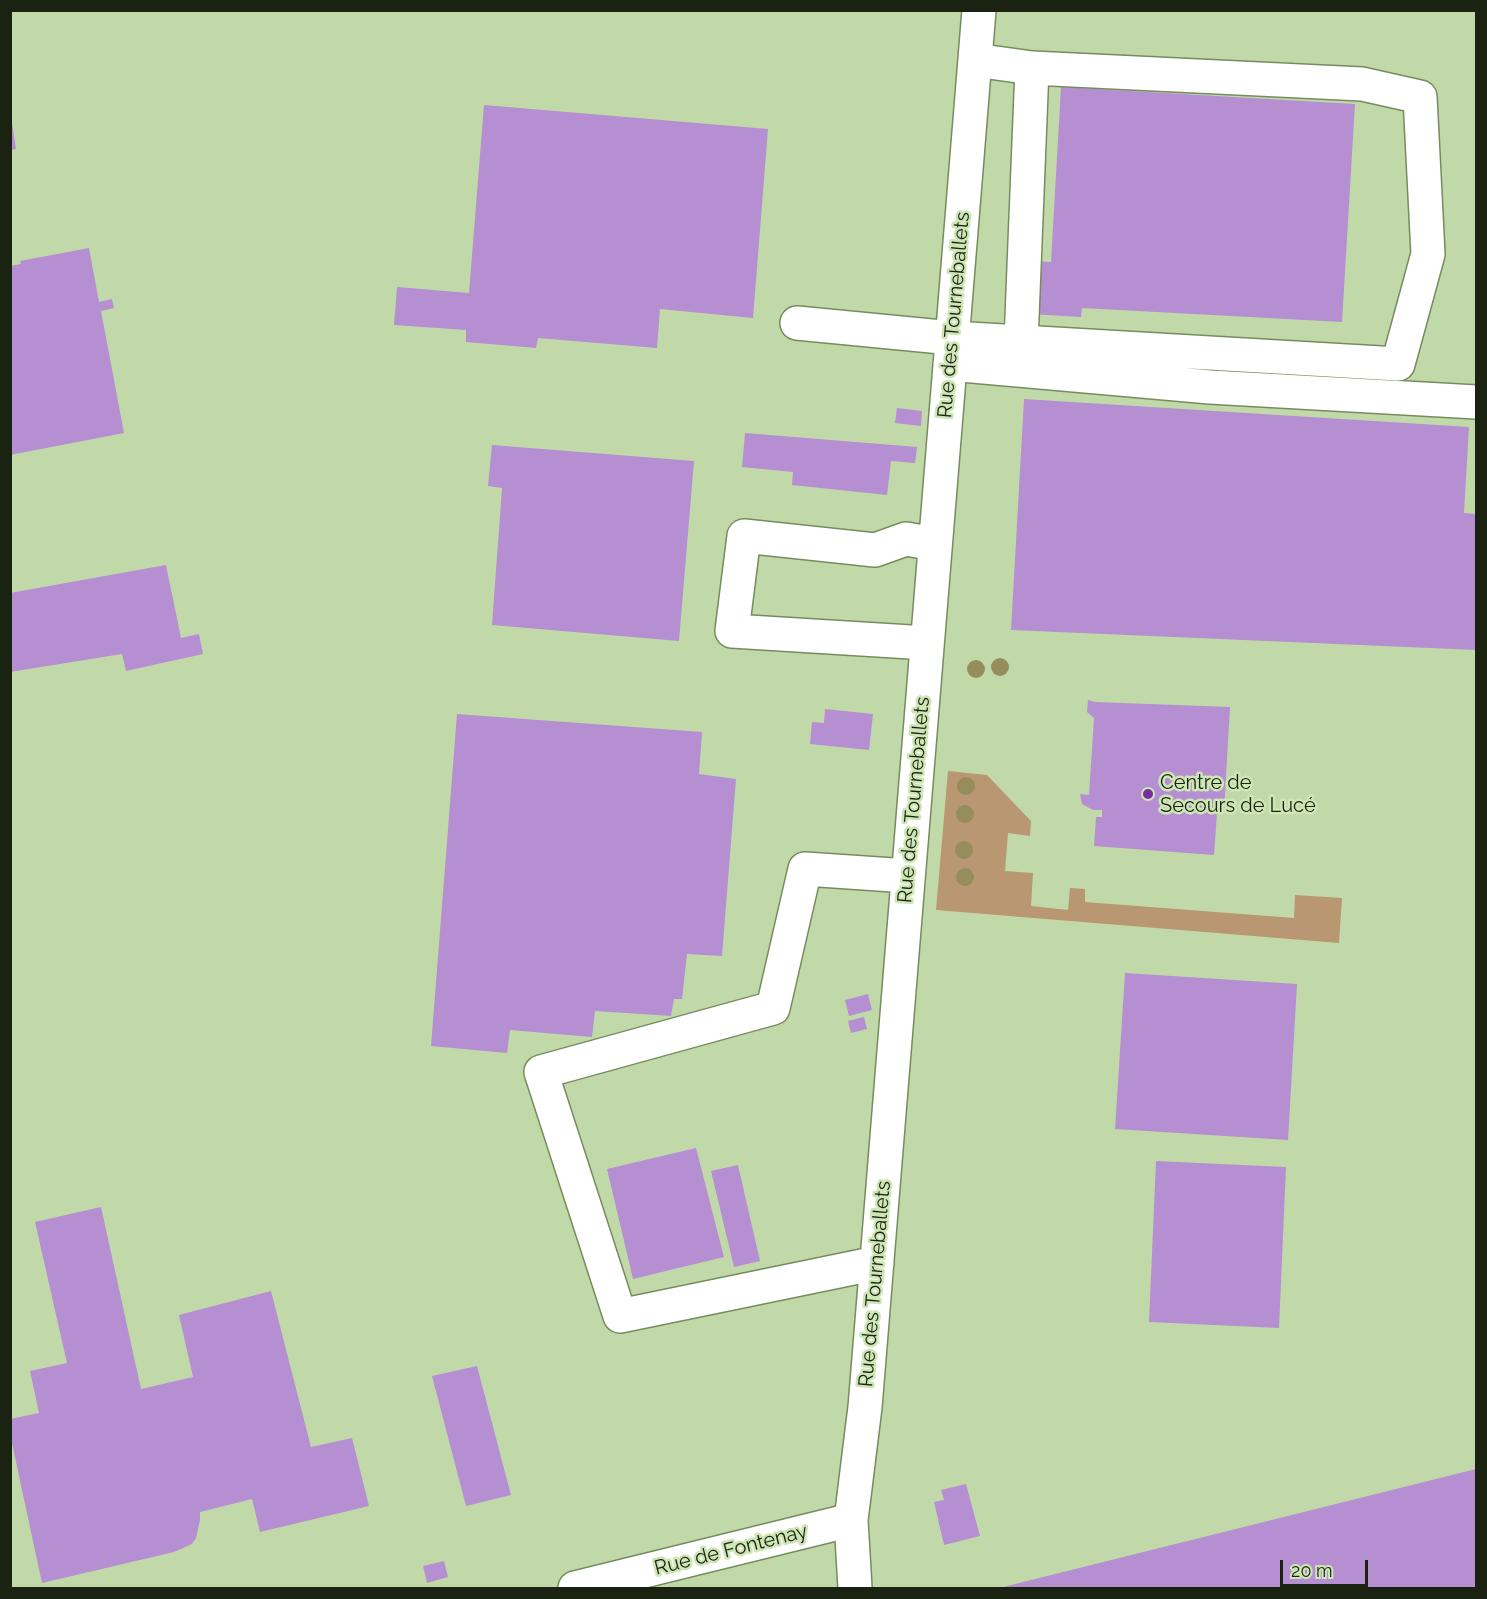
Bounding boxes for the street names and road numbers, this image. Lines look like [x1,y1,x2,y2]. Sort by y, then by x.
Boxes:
street label: Rue des Tourneballets [933,211,975,419]
street label: Rue des Tourneballets [893,696,935,904]
street label: Rue des Tourneballets [854,1180,896,1388]
street label: Rue de Fontenay [652,1519,810,1581]

